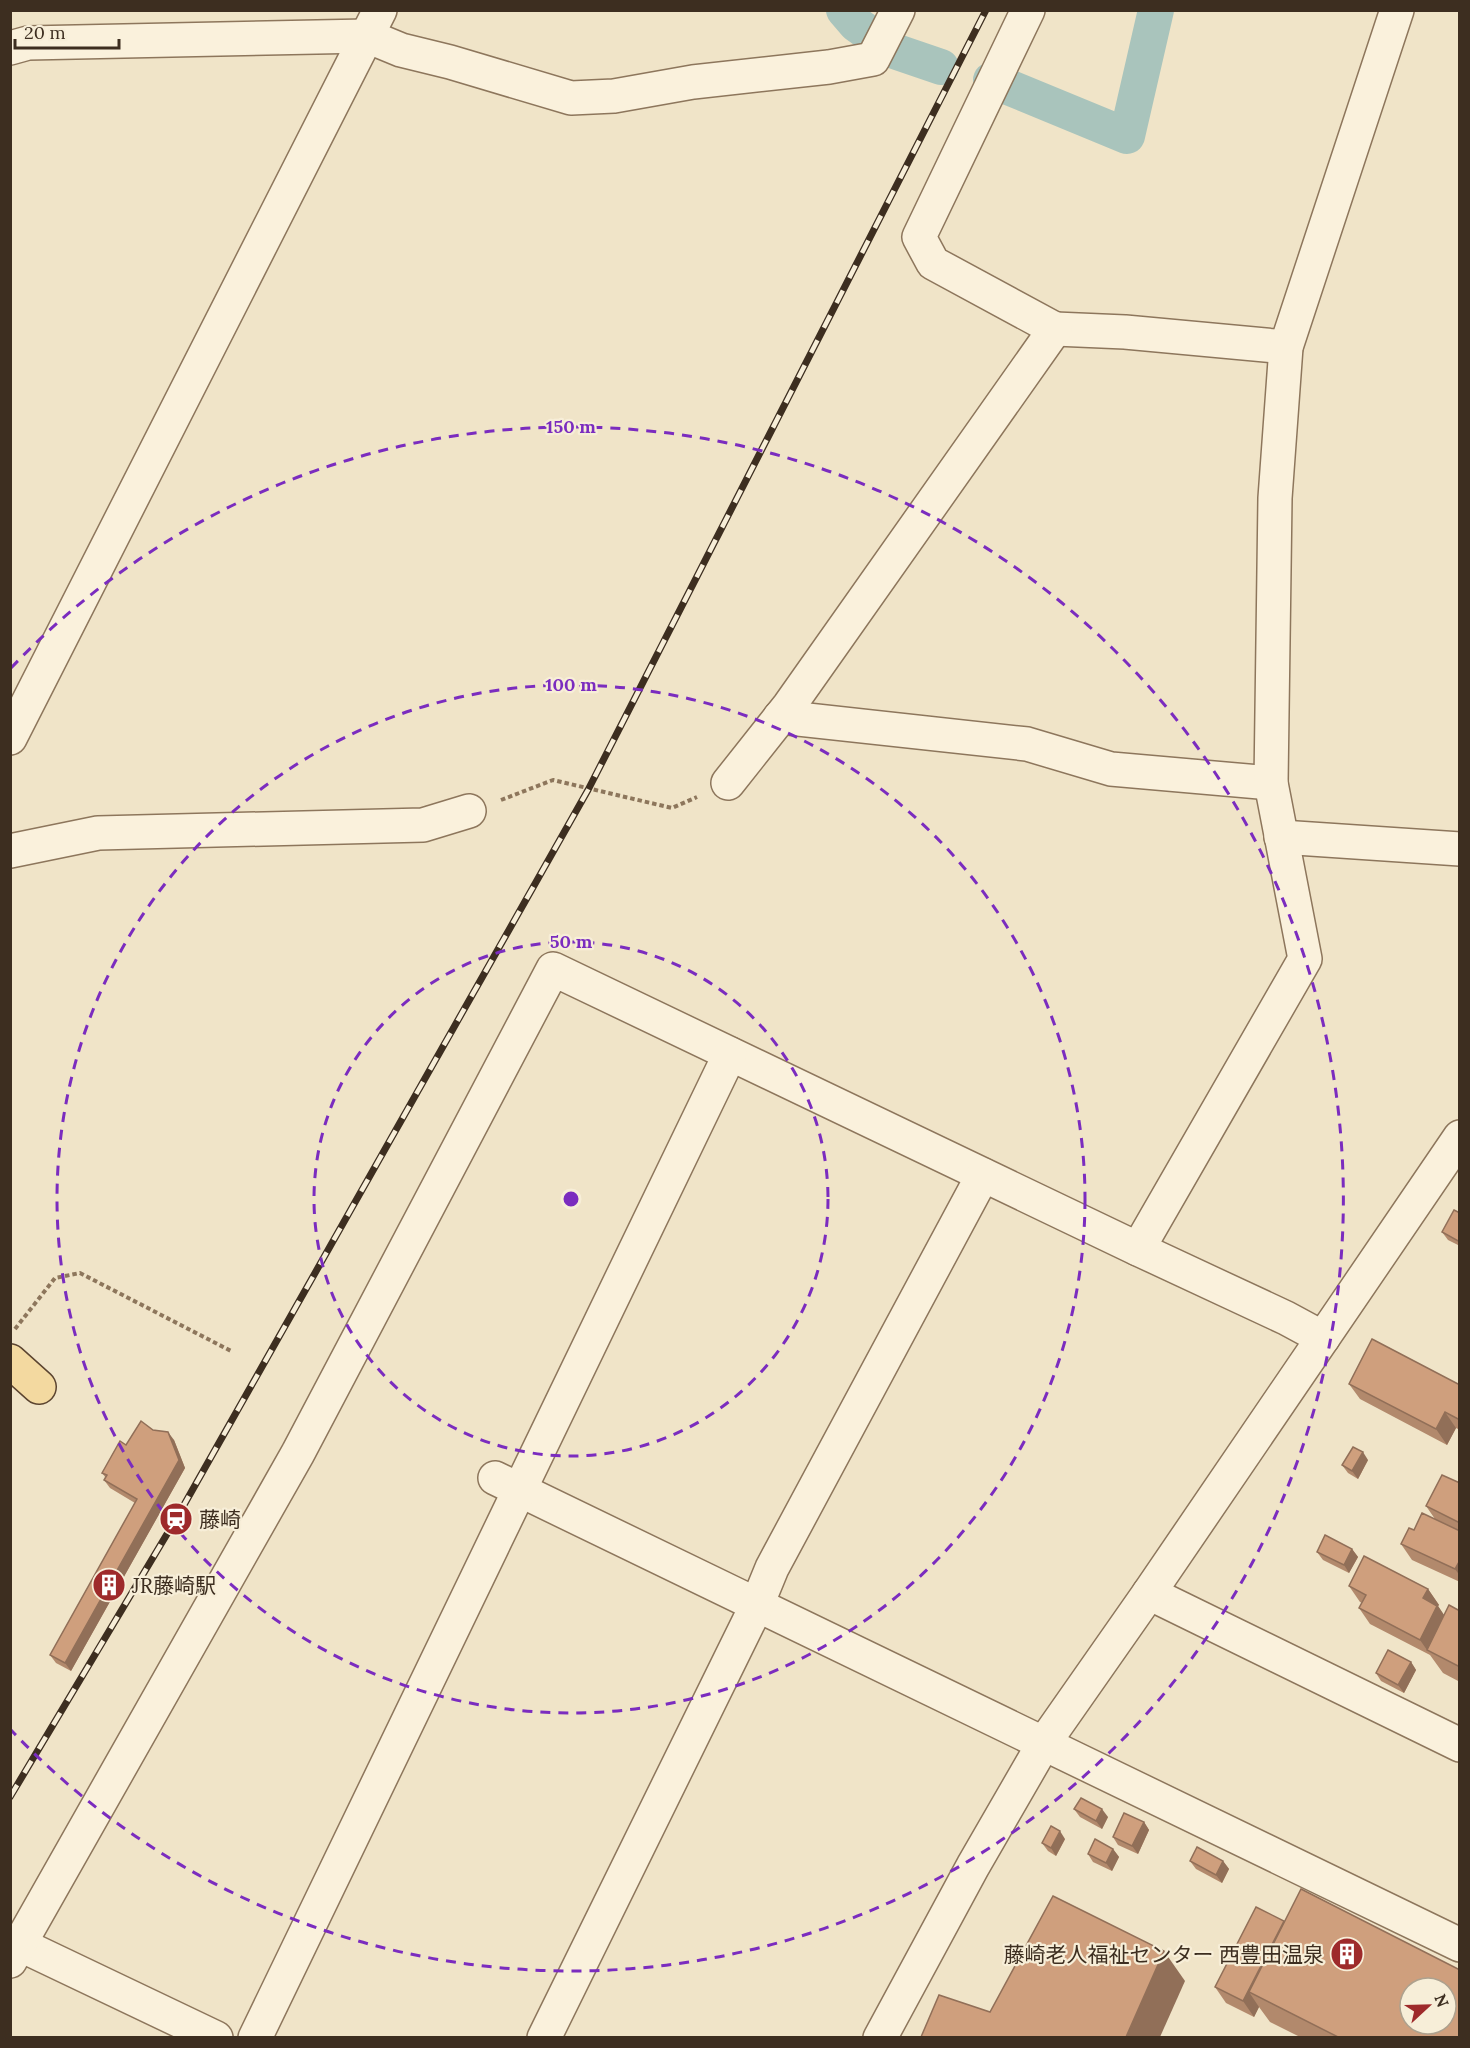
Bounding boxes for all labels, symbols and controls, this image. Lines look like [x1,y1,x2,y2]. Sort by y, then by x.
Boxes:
scale bar [15,12,118,50]
text: 20 m [24,21,66,44]
text: 150 m [546,415,596,438]
text: 100 m [545,673,597,696]
text: 50 m [550,930,593,953]
centre of rings [561,1189,581,1209]
station icon: 藤崎 [158,1501,194,1537]
place label: 藤崎 [199,1506,241,1533]
building icon: JR藤崎駅 [91,1567,127,1603]
place label: JR藤崎駅 [131,1572,216,1599]
building icon: 藤崎老人福祉センター 西豊田温泉 [1329,1936,1365,1972]
place label: 藤崎老人福祉センター 西豊田温泉 [1003,1941,1324,1968]
north arrow [1398,1976,1458,2036]
text: N [1430,1991,1453,2010]

